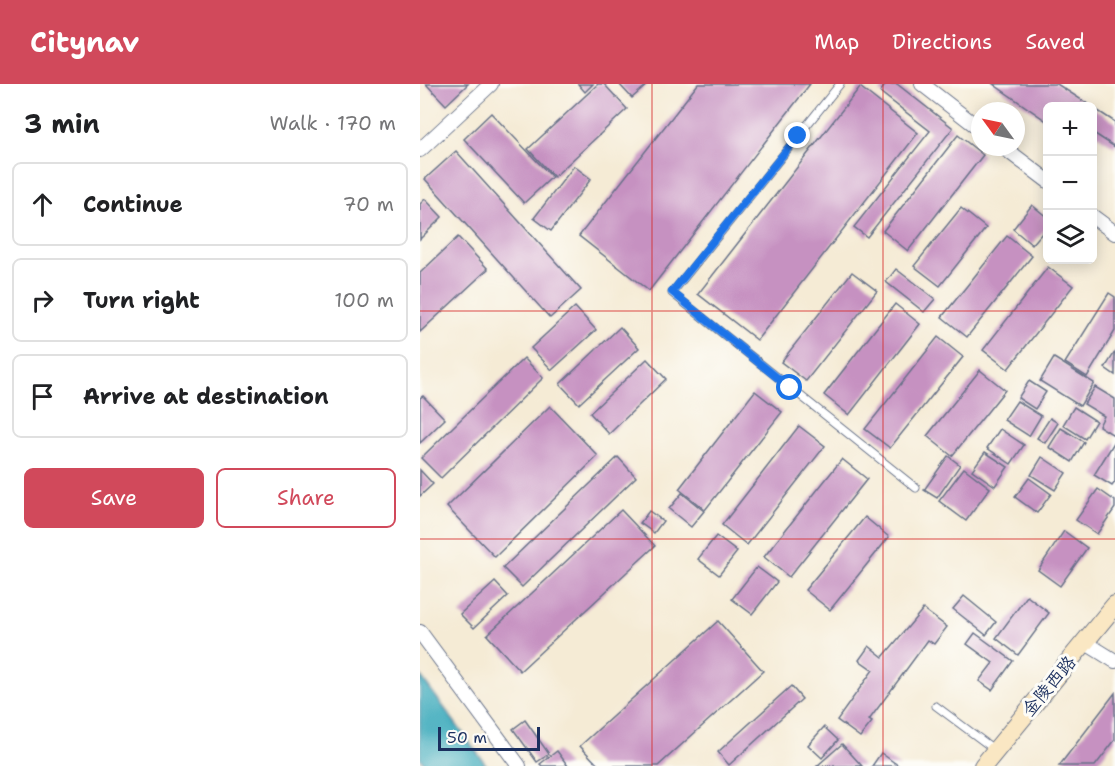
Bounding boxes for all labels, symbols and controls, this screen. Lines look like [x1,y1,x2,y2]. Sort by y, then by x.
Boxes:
text: Citynav [30,23,139,61]
text: Map [814,28,859,56]
text: Directions [892,28,992,56]
text: Saved [1025,28,1085,56]
north arrow [971,102,1025,156]
map controls [1043,102,1097,264]
button: + [1043,102,1097,156]
text: 3 min [24,106,100,141]
text: Walk · 170 m [270,110,396,136]
route end [784,122,810,148]
button: − [1043,156,1097,210]
icon: ahead [26,188,59,221]
text: Continue [83,190,183,219]
text: 70 m [342,191,394,217]
button: layers [1043,210,1097,264]
icon: right [26,284,59,317]
text: Turn right [83,286,200,315]
text: 100 m [334,287,394,313]
route start [776,374,802,400]
icon: arrive [26,380,59,413]
text: Arrive at destination [83,382,329,411]
button: Save [24,468,204,528]
button: Share [216,468,396,528]
street label: 金陵西路 [1017,651,1081,721]
scale bar [438,724,540,752]
text: 50 m [447,727,487,748]

